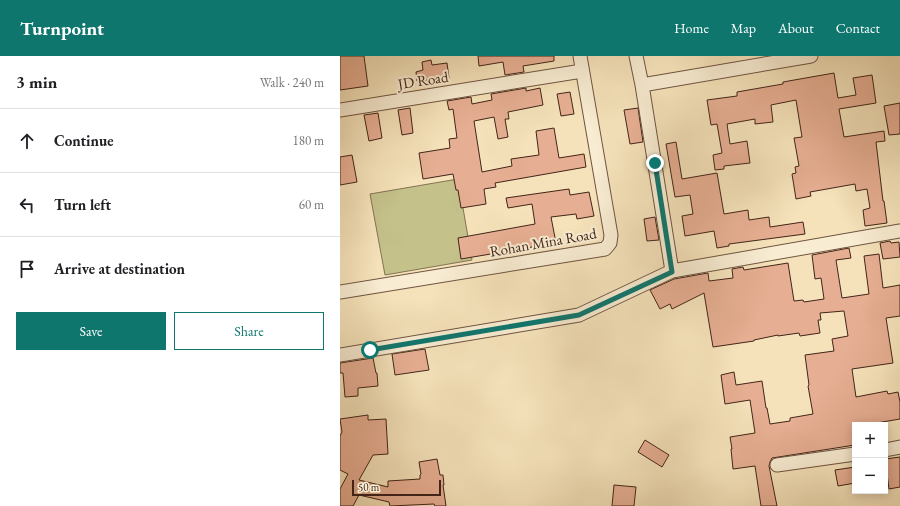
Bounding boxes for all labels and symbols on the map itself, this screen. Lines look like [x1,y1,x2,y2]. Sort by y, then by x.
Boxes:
street label: JD Road [394,67,450,94]
route end [646,154,664,172]
street label: Rohan Mina Road [488,223,598,261]
route start [361,341,379,359]
scale bar [352,478,441,497]

